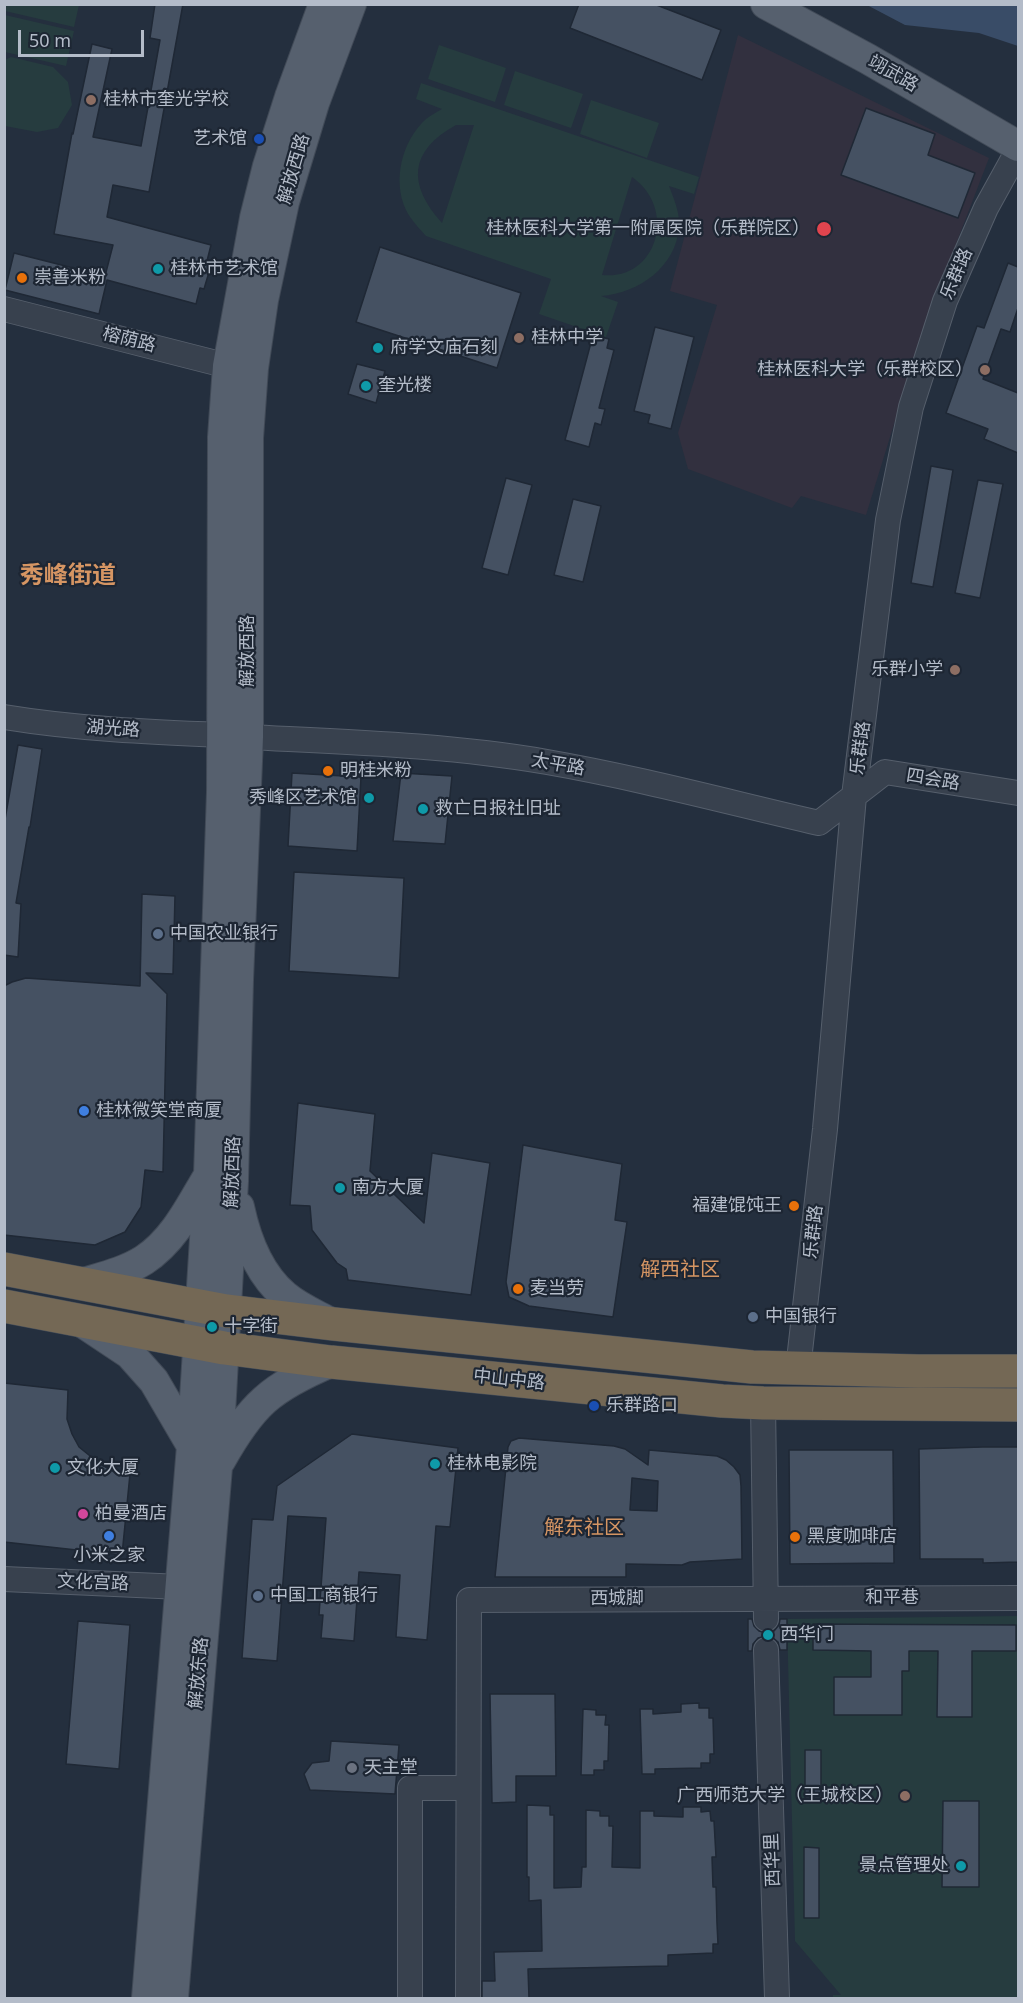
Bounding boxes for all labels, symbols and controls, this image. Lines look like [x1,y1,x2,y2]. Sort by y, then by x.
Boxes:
scale bar [21,18,147,56]
text: 50 m [29,28,71,52]
street label: 翊武路 [864,51,922,97]
place label: 桂林市奎光学校 [103,89,229,111]
marker: 桂林市奎光学校 [84,93,98,107]
place label: 艺术馆 [193,128,247,150]
street label: 解放西路 [274,131,314,207]
marker: 艺术馆 [252,132,266,146]
place label: 桂林医科大学第一附属医院（乐群院区） [486,218,810,240]
marker: 桂林医科大学第一附属医院（乐群院区） [815,220,833,238]
street label: 乐群路 [937,245,977,303]
place label: 桂林市艺术馆 [170,258,278,280]
marker: 桂林市艺术馆 [151,262,165,276]
place label: 崇善米粉 [34,267,106,289]
marker: 崇善米粉 [15,271,29,285]
street label: 榕荫路 [100,323,158,357]
place label: 桂林中学 [531,327,603,349]
marker: 桂林中学 [512,331,526,345]
place label: 府学文庙石刻 [390,337,498,359]
marker: 府学文庙石刻 [371,341,385,355]
place label: 桂林医科大学（乐群校区） [757,359,973,381]
marker: 桂林医科大学（乐群校区） [978,363,992,377]
place label: 奎光楼 [378,375,432,397]
marker: 奎光楼 [359,379,373,393]
district label: 秀峰街道 [20,562,116,590]
street label: 解放西路 [237,615,259,687]
place label: 乐群小学 [871,659,943,681]
marker: 乐群小学 [948,663,962,677]
street label: 湖光路 [85,716,141,742]
street label: 乐群路 [847,720,875,776]
street label: 太平路 [530,750,586,780]
place label: 明桂米粉 [340,760,412,782]
marker: 明桂米粉 [321,764,335,778]
street label: 四会路 [905,765,961,795]
place label: 秀峰区艺术馆 [249,787,357,809]
marker: 秀峰区艺术馆 [362,791,376,805]
place label: 救亡日报社旧址 [435,798,561,820]
marker: 救亡日报社旧址 [416,802,430,816]
place label: 中国农业银行 [170,923,278,945]
marker: 中国农业银行 [151,927,165,941]
place label: 桂林微笑堂商厦 [96,1100,222,1122]
marker: 桂林微笑堂商厦 [77,1104,91,1118]
street label: 解放西路 [221,1136,245,1208]
place label: 南方大厦 [352,1177,424,1199]
marker: 南方大厦 [333,1181,347,1195]
place label: 福建馄饨王 [692,1195,782,1217]
marker: 福建馄饨王 [787,1199,801,1213]
street label: 乐群路 [800,1204,828,1260]
district label: 解西社区 [640,1258,720,1282]
place label: 麦当劳 [530,1278,584,1300]
marker: 麦当劳 [511,1282,525,1296]
place label: 中国银行 [765,1306,837,1328]
marker: 中国银行 [746,1310,760,1324]
place label: 十字街 [224,1316,278,1338]
marker: 十字街 [205,1320,219,1334]
street label: 中山中路 [472,1365,546,1395]
place label: 乐群路口 [606,1395,678,1417]
marker: 乐群路口 [587,1399,601,1413]
place label: 桂林电影院 [447,1453,537,1475]
place label: 文化大厦 [67,1457,139,1479]
marker: 桂林电影院 [428,1457,442,1471]
marker: 文化大厦 [48,1461,62,1475]
place label: 柏曼酒店 [95,1503,167,1525]
marker: 柏曼酒店 [76,1507,90,1521]
district label: 解东社区 [544,1516,624,1540]
place label: 黑度咖啡店 [807,1526,897,1548]
marker: 小米之家 [102,1529,116,1543]
marker: 黑度咖啡店 [788,1530,802,1544]
place label: 小米之家 [73,1545,145,1567]
street label: 文化宫路 [57,1571,129,1595]
place label: 中国工商银行 [270,1585,378,1607]
street label: 和平巷 [865,1587,919,1609]
street label: 西城脚 [590,1588,644,1610]
marker: 中国工商银行 [251,1589,265,1603]
place label: 西华门 [780,1624,834,1646]
marker: 西华门 [761,1628,775,1642]
street label: 解放东路 [185,1636,213,1710]
place label: 天主堂 [364,1757,418,1779]
marker: 天主堂 [345,1761,359,1775]
place label: 广西师范大学（王城校区） [677,1785,893,1807]
marker: 广西师范大学（王城校区） [898,1789,912,1803]
street label: 西华里 [761,1833,785,1887]
place label: 景点管理处 [859,1855,949,1877]
marker: 景点管理处 [954,1859,968,1873]

